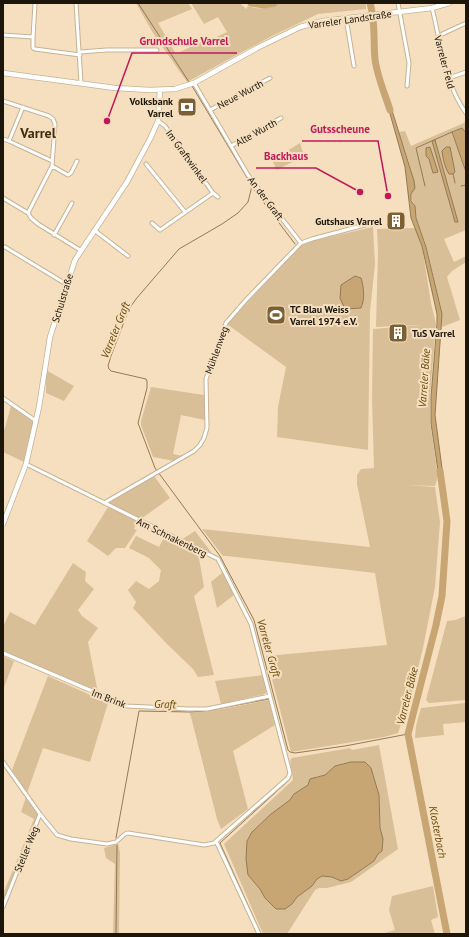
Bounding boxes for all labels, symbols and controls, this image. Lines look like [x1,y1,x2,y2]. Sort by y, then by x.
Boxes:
street label: Varreler Landstraße [307,7,392,32]
callout: Grundschule Varrel [132,30,237,53]
street label: Varreler Feld [431,33,458,90]
text: Grundschule Varrel [140,34,229,48]
street label: Neue Wurth [215,77,266,112]
place label: Volksbank Varrel [129,95,173,120]
bank icon: Volksbank Varrel [176,96,198,118]
street label: Alte Wurth [233,116,279,149]
callout: Gutsscheune [302,118,378,141]
text: Gutsscheune [310,122,370,136]
district label: Varrel [19,124,57,142]
street label: Im Graftwinkel [163,127,210,186]
callout: Backhaus [256,145,316,168]
text: Backhaus [264,149,308,163]
street label: An der Graft [245,174,287,223]
building icon: Gutshaus Varrel [385,210,407,232]
place label: Gutshaus Varrel [315,215,382,228]
street label: Schulstraße [49,272,76,324]
water label: Varreler Graft [97,299,133,360]
place label: TC Blau Weiss Varrel 1974 e.V. [289,303,358,328]
sports icon: TC Blau Weiss Varrel 1974 e.V. [265,304,287,326]
building icon: TuS Varrel [387,322,409,344]
street label: Mühlenweg [202,325,231,376]
place label: TuS Varrel [412,327,455,340]
water label: Varreler Bäke [415,348,433,408]
street label: Am Schnakenberg [134,515,209,560]
water label: Varreler Graft [254,617,284,679]
water label: Varreler Bäke [393,666,421,726]
street label: Im Brink [90,686,128,711]
water label: Graft [154,697,177,711]
water label: Klosterbach [426,805,450,859]
street label: Steller Weg [11,824,42,874]

